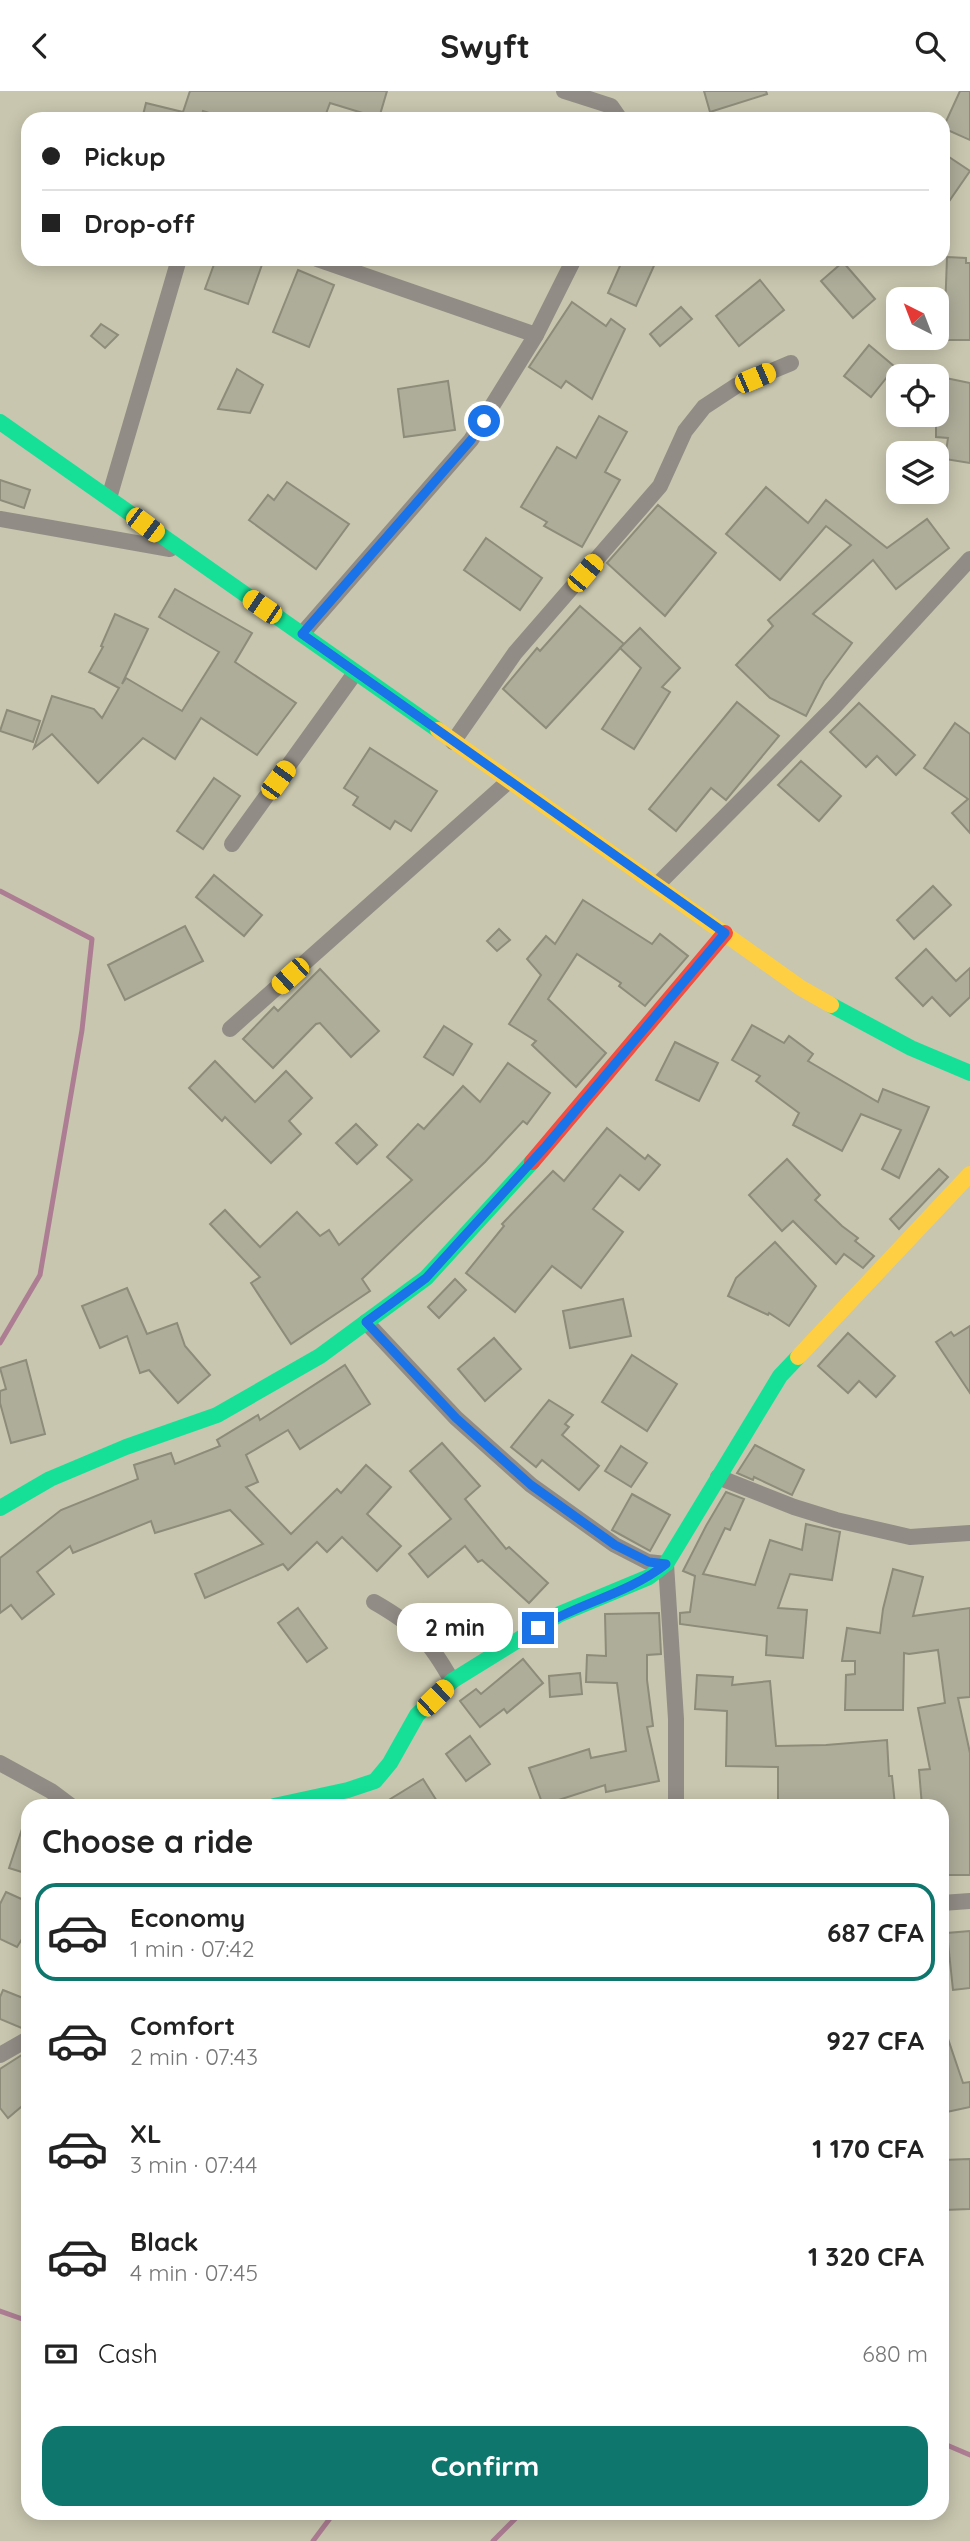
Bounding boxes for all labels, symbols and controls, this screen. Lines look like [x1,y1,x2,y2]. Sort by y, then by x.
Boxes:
text: Swyft [440,26,530,66]
icon: back [21,27,59,65]
icon: search [911,27,949,65]
text: Pickup [84,140,166,173]
text: Drop-off [84,207,195,240]
north arrow [886,287,948,350]
map controls [886,287,949,504]
car [732,360,779,396]
button: locate [886,364,949,427]
route start [468,405,500,437]
button: layers [886,441,949,504]
car [122,504,169,546]
car [564,550,607,596]
car [239,587,286,627]
car [258,757,299,803]
car [268,954,313,998]
callout: 2 min [398,1603,514,1653]
route end [522,1612,554,1644]
text: 2 min [425,1613,485,1642]
car [413,1676,458,1720]
text: Choose a ride [42,1821,254,1861]
icon: car [46,1901,109,1964]
text: Economy [130,1901,245,1934]
text: 687 CFA [827,1916,924,1949]
text: 1 min · 07:42 [130,1934,254,1963]
icon: car [46,2009,109,2072]
text: Comfort [130,2009,235,2042]
text: 927 CFA [826,2024,924,2057]
text: 2 min · 07:43 [130,2042,258,2071]
icon: car [46,2117,109,2180]
text: XL [130,2117,162,2150]
text: 1 170 CFA [812,2132,924,2165]
text: 3 min · 07:44 [130,2150,257,2179]
icon: car [46,2225,109,2288]
text: Black [130,2225,199,2258]
text: 1 320 CFA [808,2240,924,2273]
text: 4 min · 07:45 [130,2258,258,2287]
icon: cash [42,2335,80,2373]
text: Cash [98,2337,158,2370]
text: 680 m [862,2339,928,2368]
button: Confirm [42,2426,928,2506]

